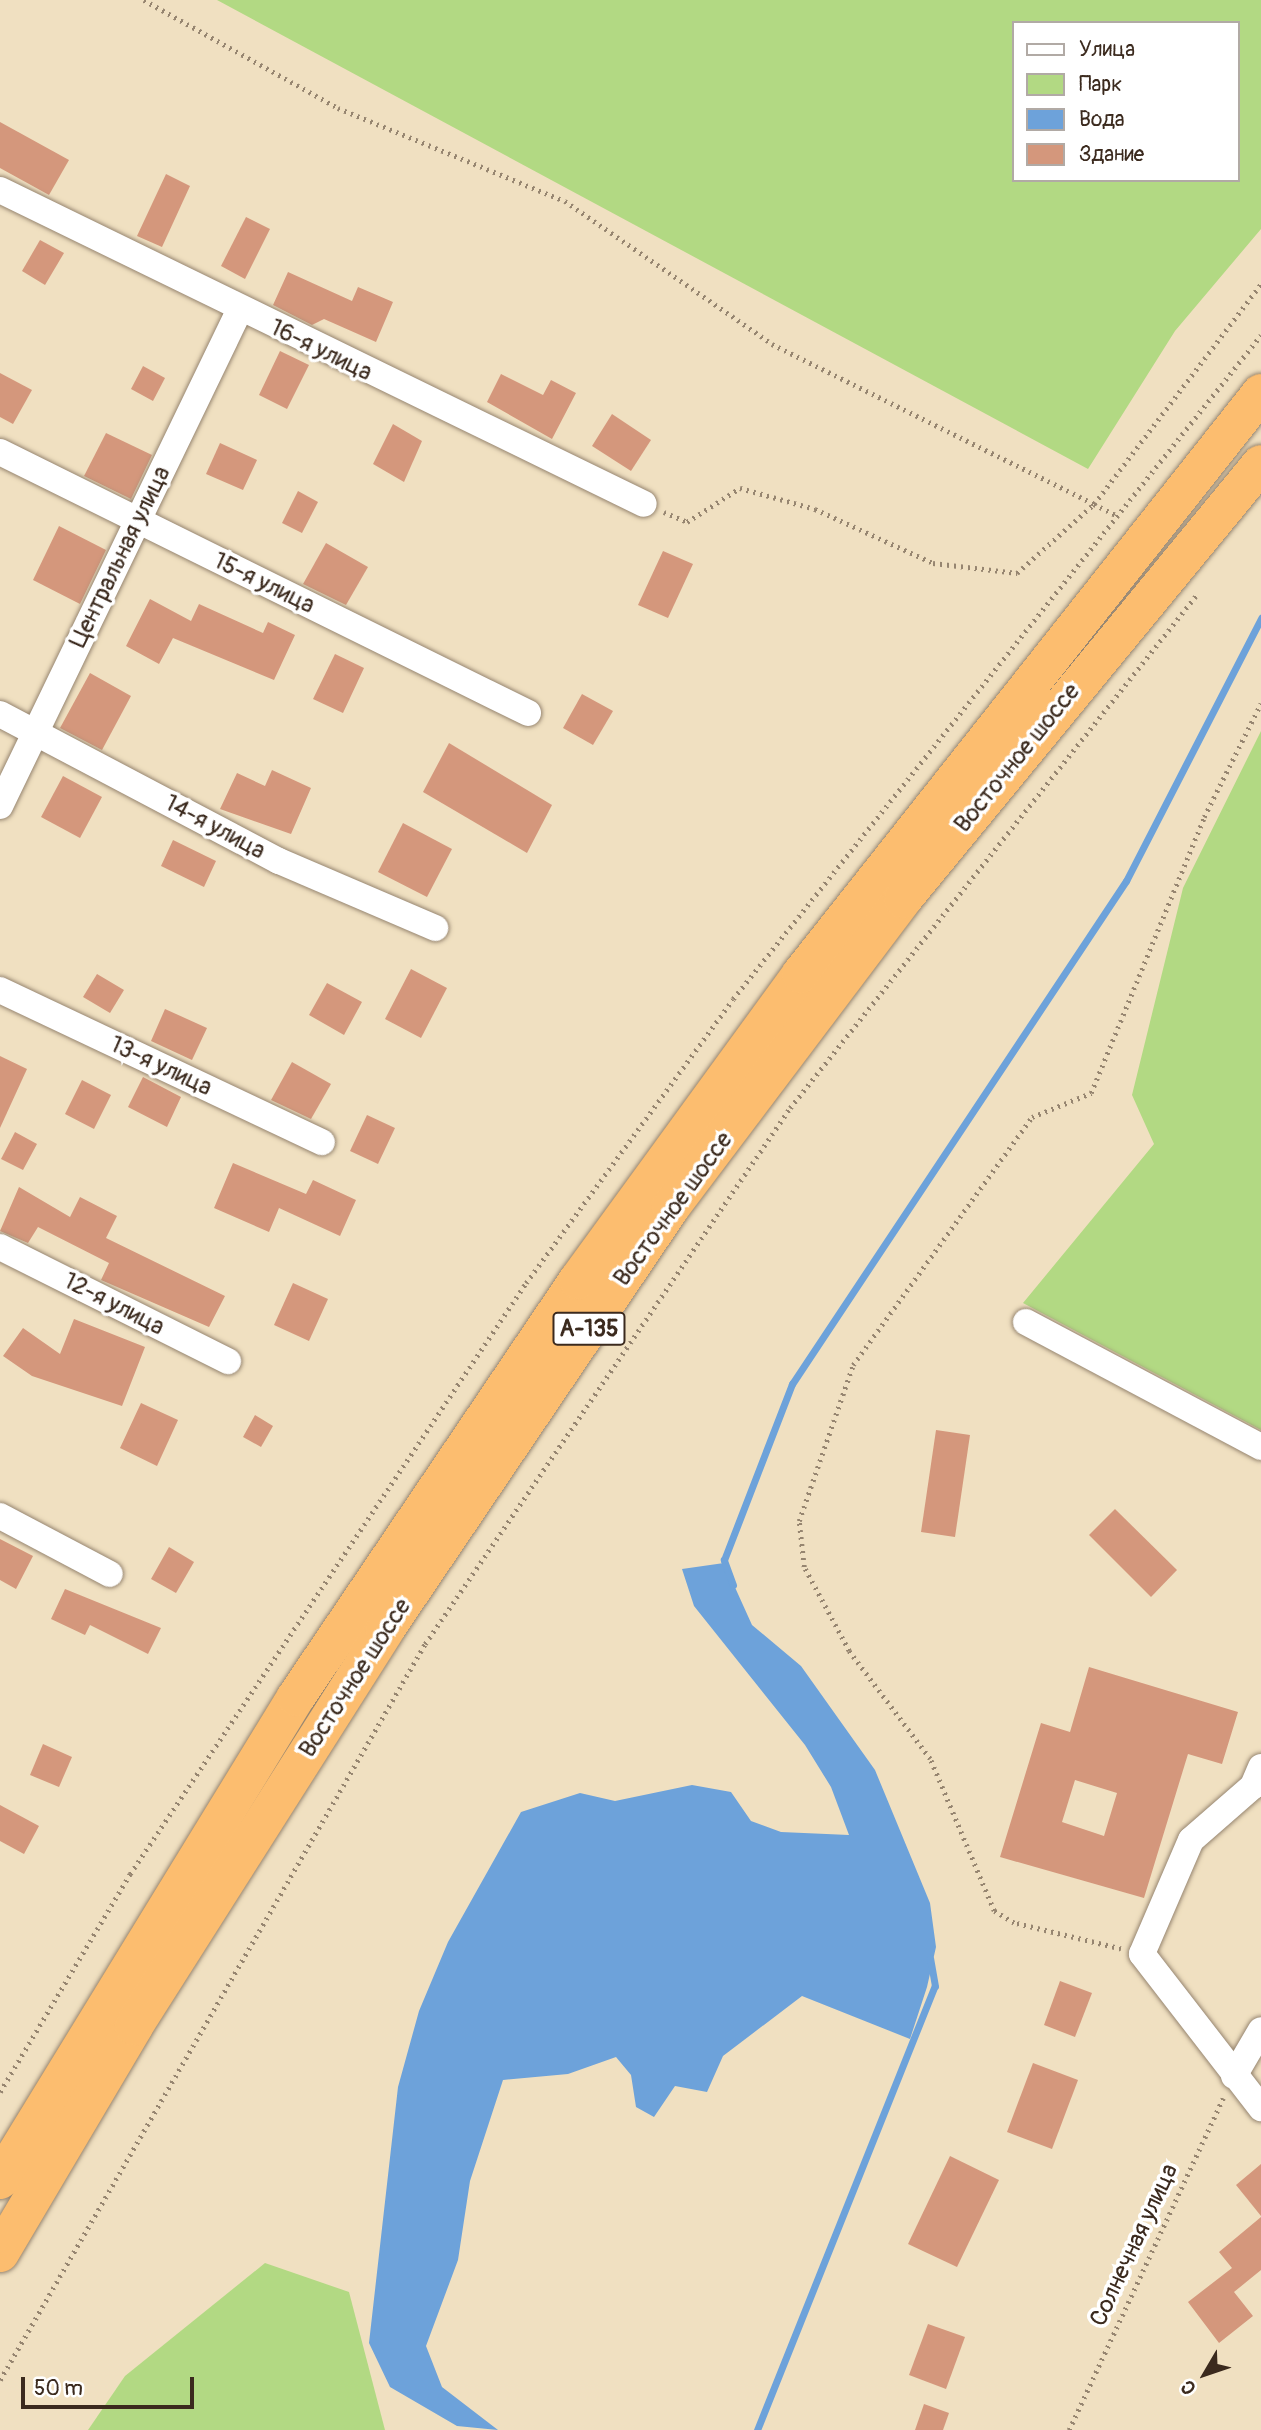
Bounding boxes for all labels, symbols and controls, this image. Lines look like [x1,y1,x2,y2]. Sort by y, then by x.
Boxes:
legend [1012,21,1240,182]
text: Улица [1079,36,1135,63]
text: Парк [1079,71,1122,98]
text: Вода [1079,106,1125,133]
text: Здание [1079,141,1144,168]
street label: 16-я улица [265,313,377,387]
street label: Центральная улица [64,462,176,652]
street label: 15-я улица [209,546,319,620]
street label: Восточное шоссе [948,678,1086,838]
street label: 14-я улица [160,789,270,865]
street label: 13-я улица [105,1030,217,1102]
street label: Восточное шоссе [608,1126,738,1292]
street label: 12-я улица [59,1266,169,1342]
road number: А-135 [552,1310,626,1348]
street label: Восточное шоссе [293,1593,417,1763]
street label: Солнечная улица [1084,2159,1184,2331]
north arrow [1170,2339,1240,2409]
scale bar [24,2364,198,2408]
text: 50 m [34,2375,83,2402]
text: С [1176,2375,1202,2399]

